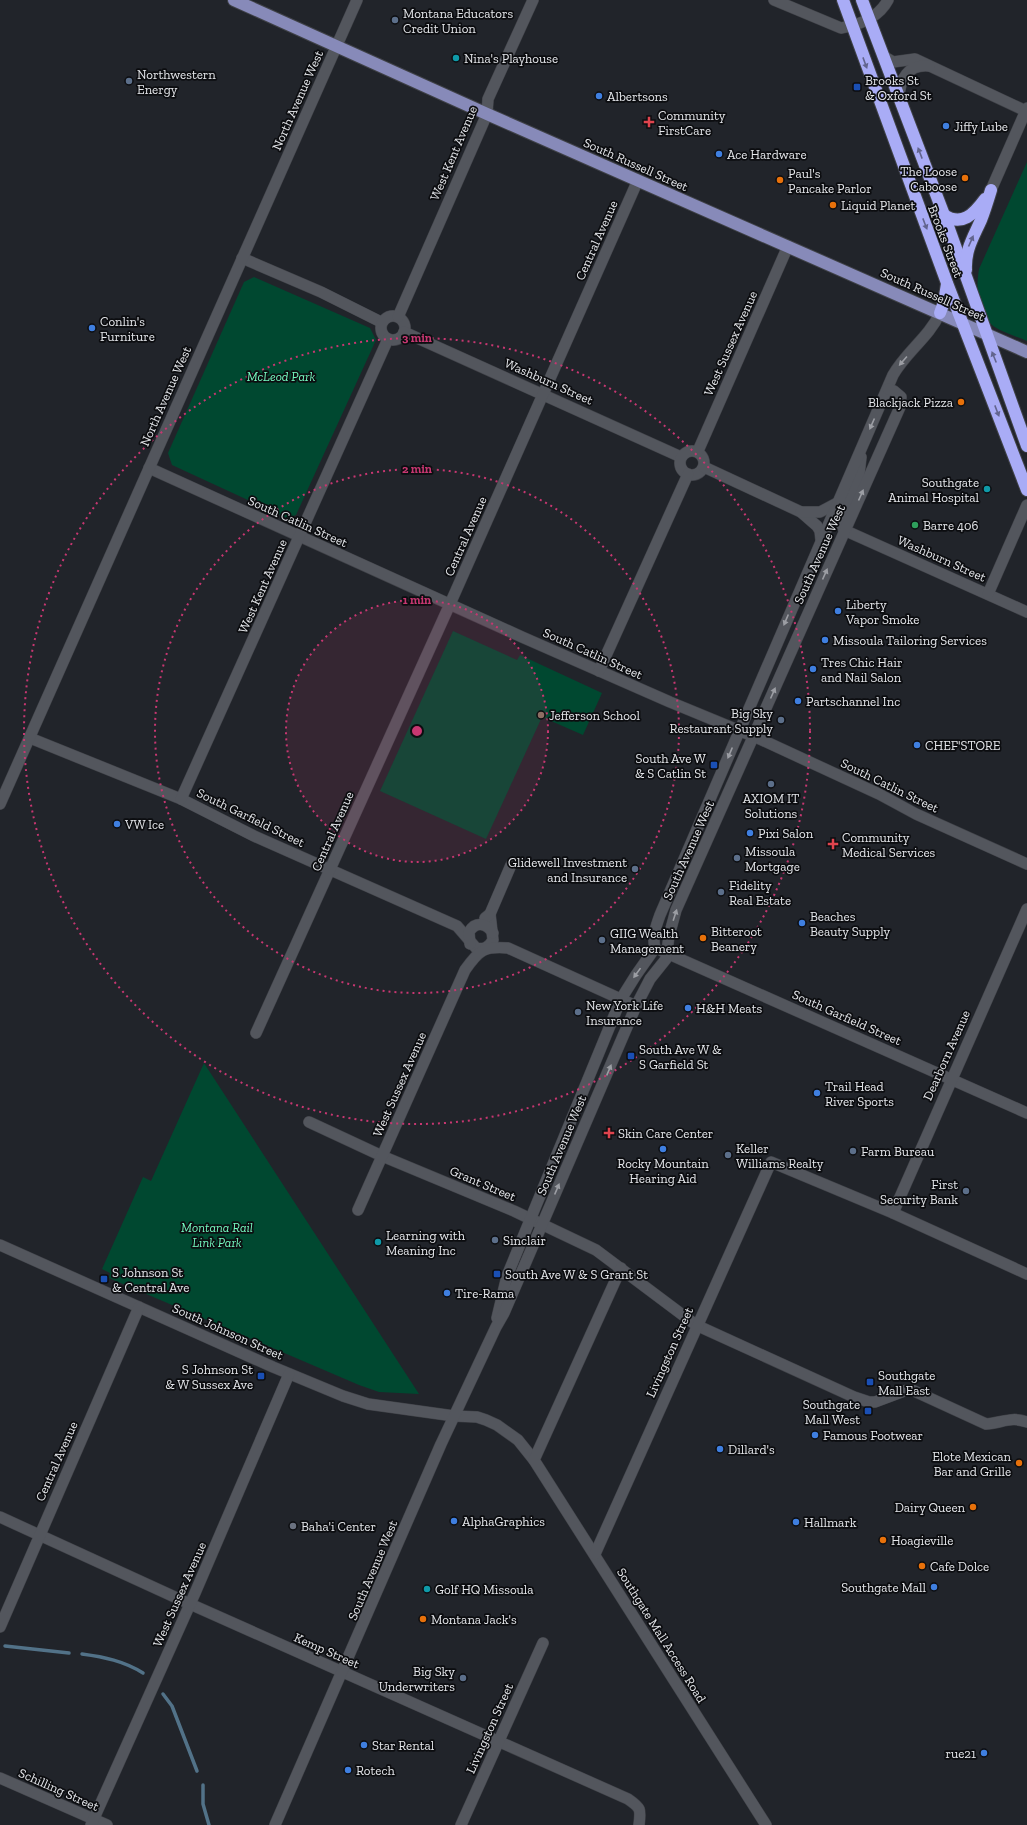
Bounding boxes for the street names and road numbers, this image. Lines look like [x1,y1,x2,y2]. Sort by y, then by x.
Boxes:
street label: North Avenue West [269,48,326,153]
street label: West Kent Avenue [427,104,480,203]
street label: South Russell Street [581,135,691,194]
street label: Central Avenue [572,198,621,282]
street label: Brooks Street [925,203,966,280]
street label: South Russell Street [878,265,988,324]
street label: West Sussex Avenue [701,288,760,398]
street label: North Avenue West [137,344,194,449]
street label: Washburn Street [502,355,595,408]
street label: South Catlin Street [246,493,350,550]
street label: Central Avenue [441,494,490,578]
street label: South Avenue West [791,502,848,606]
street label: Washburn Street [895,532,988,585]
street label: West Kent Avenue [235,537,290,636]
street label: South Catlin Street [541,625,645,682]
street label: South Catlin Street [838,755,941,816]
street label: South Garfield Street [195,785,307,850]
street label: Central Avenue [308,789,357,873]
street label: South Avenue West [660,798,717,902]
street label: South Garfield Street [790,987,904,1048]
street label: Dearborn Avenue [920,1008,973,1103]
street label: West Sussex Avenue [370,1029,429,1139]
street label: South Avenue West [534,1093,589,1198]
street label: Grant Street [448,1163,518,1204]
street label: South Johnson Street [170,1300,286,1363]
street label: Livingston Street [643,1305,696,1400]
street label: Central Avenue [32,1419,81,1503]
street label: South Avenue West [345,1518,400,1623]
street label: West Sussex Avenue [150,1539,209,1649]
street label: Southgate Mall Access Road [614,1565,709,1705]
street label: Kemp Street [292,1629,362,1672]
street label: Livingston Street [463,1681,516,1776]
street label: Schilling Street [16,1765,101,1814]

